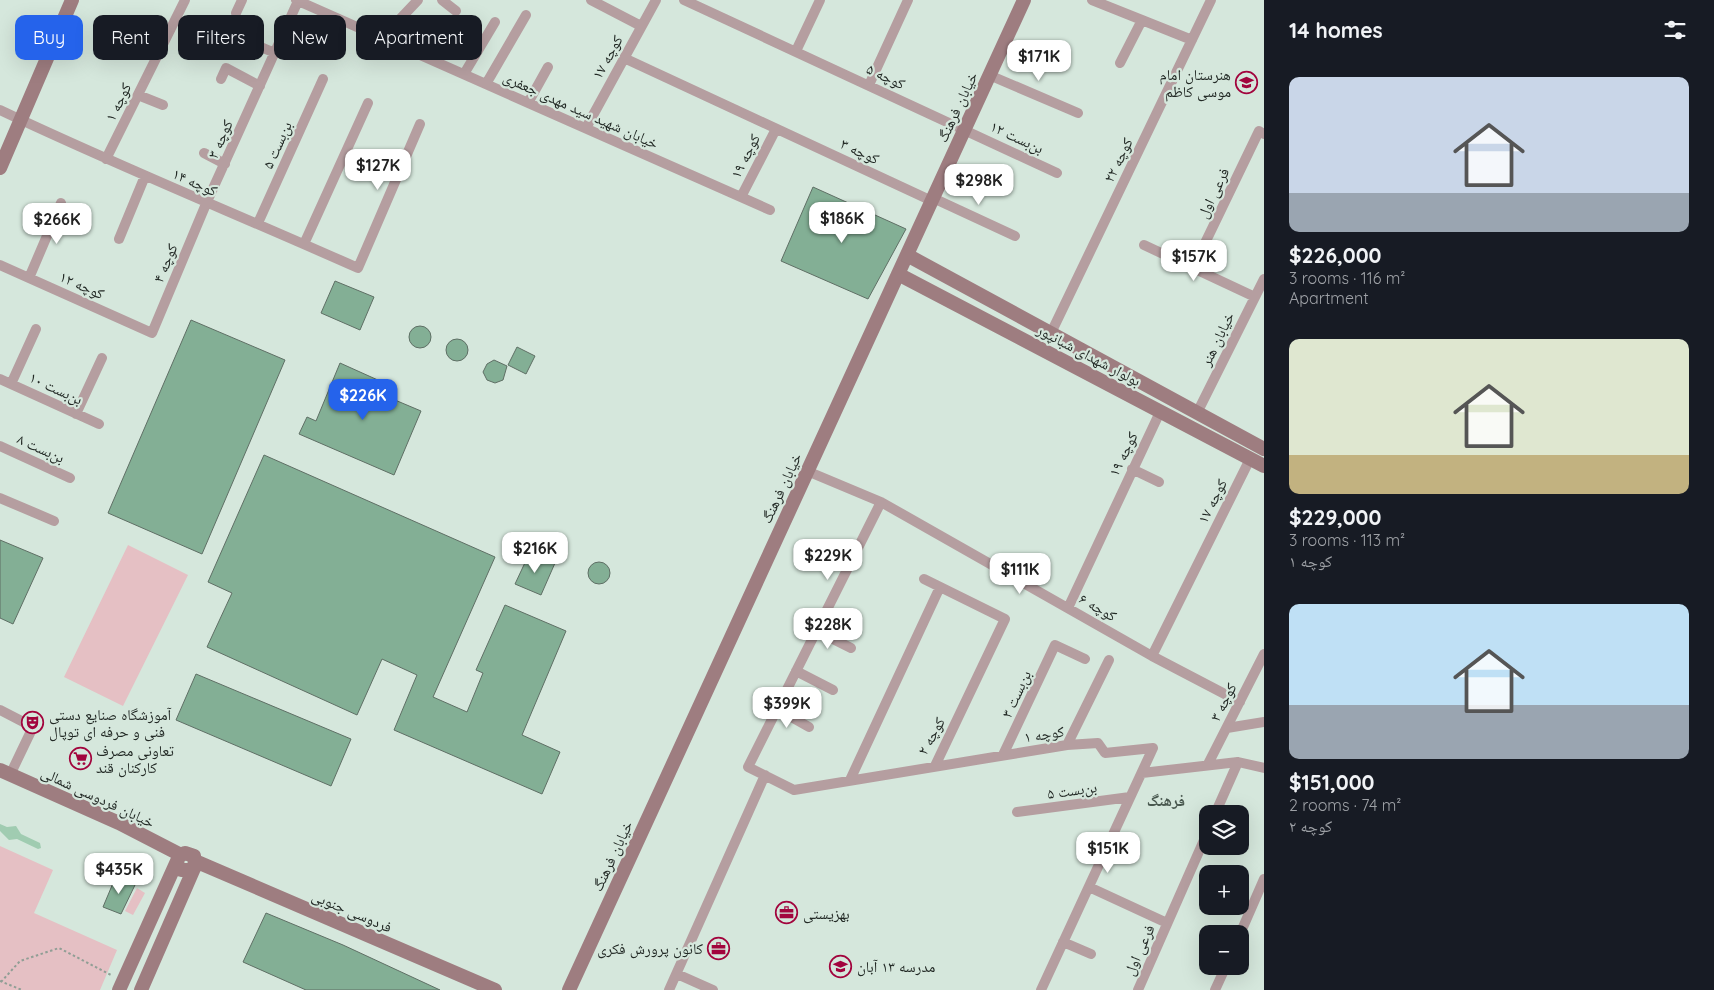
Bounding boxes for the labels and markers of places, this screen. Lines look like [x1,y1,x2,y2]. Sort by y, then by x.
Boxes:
pin: $171K [1004,39,1074,82]
place label: هنرستان امام موسی کاظم [1159,65,1231,102]
school or university icon: هنرستان امام موسی کاظم [1235,71,1259,95]
pin: $127K [343,148,413,191]
pin: $298K [944,164,1014,206]
pin: $266K [22,202,92,245]
pin: $186K [807,202,877,244]
pin: $157K [1159,240,1229,282]
pin: $226K [328,378,398,421]
pin: $216K [500,532,570,574]
pin: $229K [793,538,863,581]
pin: $111K [985,552,1055,595]
pin: $228K [793,608,863,650]
pin: $399K [752,686,822,729]
place label: آموزشگاه صنایع دستی فنی و حرفه ای توپال [49,705,172,742]
theatre icon: آموزشگاه صنایع دستی فنی و حرفه ای توپال [21,711,45,735]
place label: تعاونی مصرف کارکنان قند [96,741,175,778]
supermarket icon: تعاونی مصرف کارکنان قند [68,747,92,771]
pin: $151K [1073,832,1143,874]
pin: $435K [84,852,154,895]
office icon: بهزیستی [775,901,799,925]
place label: بهزیستی [803,904,850,924]
office icon: کانون پرورش فکری [707,936,731,960]
place label: کانون پرورش فکری [597,939,703,959]
school or university icon: مدرسه ۱۳ آبان [829,954,853,978]
place label: مدرسه ۱۳ آبان [857,957,936,977]

